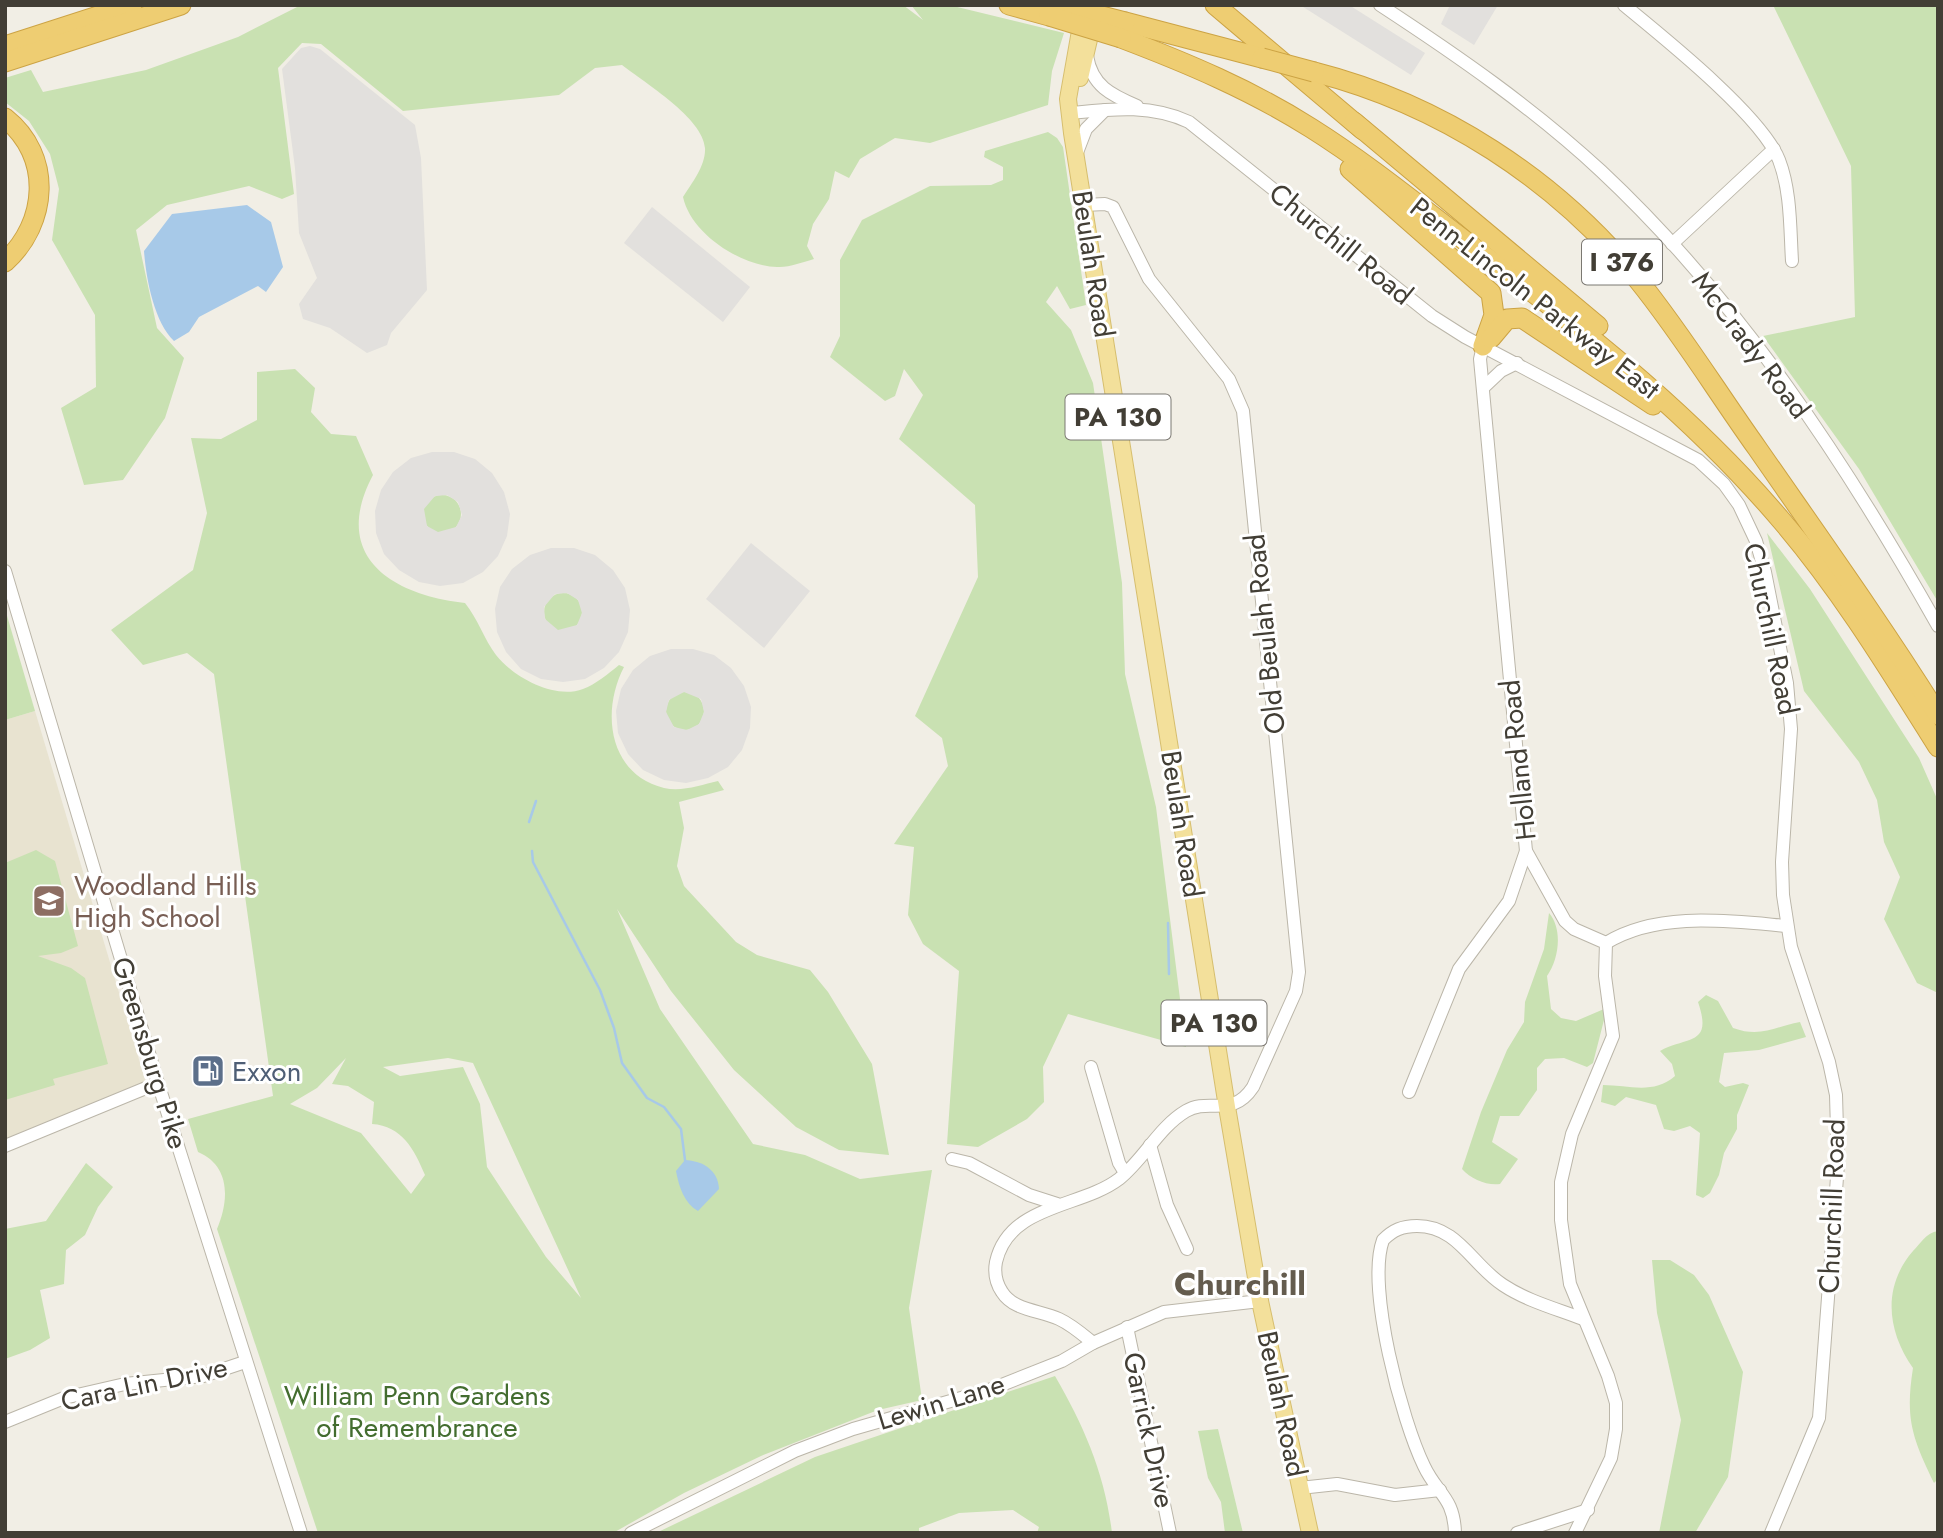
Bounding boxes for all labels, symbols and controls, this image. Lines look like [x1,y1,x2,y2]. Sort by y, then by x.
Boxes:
street label: Churchill Road [1260,173,1422,315]
street label: Penn-Lincoln Parkway East [1401,187,1669,409]
street label: Beulah Road [1061,188,1125,340]
road number: I 376 [1582,240,1662,284]
street label: McCrady Road [1682,263,1820,427]
road number: PA 130 [1066,394,1170,440]
street label: Old Beulah Road [1234,532,1296,736]
street label: Churchill Road [1733,539,1809,719]
street label: Holland Road [1489,678,1547,842]
street label: Beulah Road [1150,748,1214,900]
place label: Woodland Hills High School [74,865,256,938]
school or university icon: Woodland Hills High School [30,882,68,920]
street label: Greensburg Pike [101,952,199,1154]
road number: PA 130 [1162,1000,1266,1046]
place label: Exxon [232,1051,301,1092]
fuel station icon: Exxon [189,1052,227,1090]
street label: Churchill Road [1808,1118,1856,1294]
district label: Churchill [1174,1261,1306,1307]
street label: Beulah Road [1247,1327,1317,1481]
street label: Cara Lin Drive [57,1346,231,1422]
street label: Garrick Drive [1113,1348,1185,1512]
street label: Lewin Lane [872,1363,1010,1441]
park label: William Penn Gardens of Remembrance [284,1375,550,1448]

